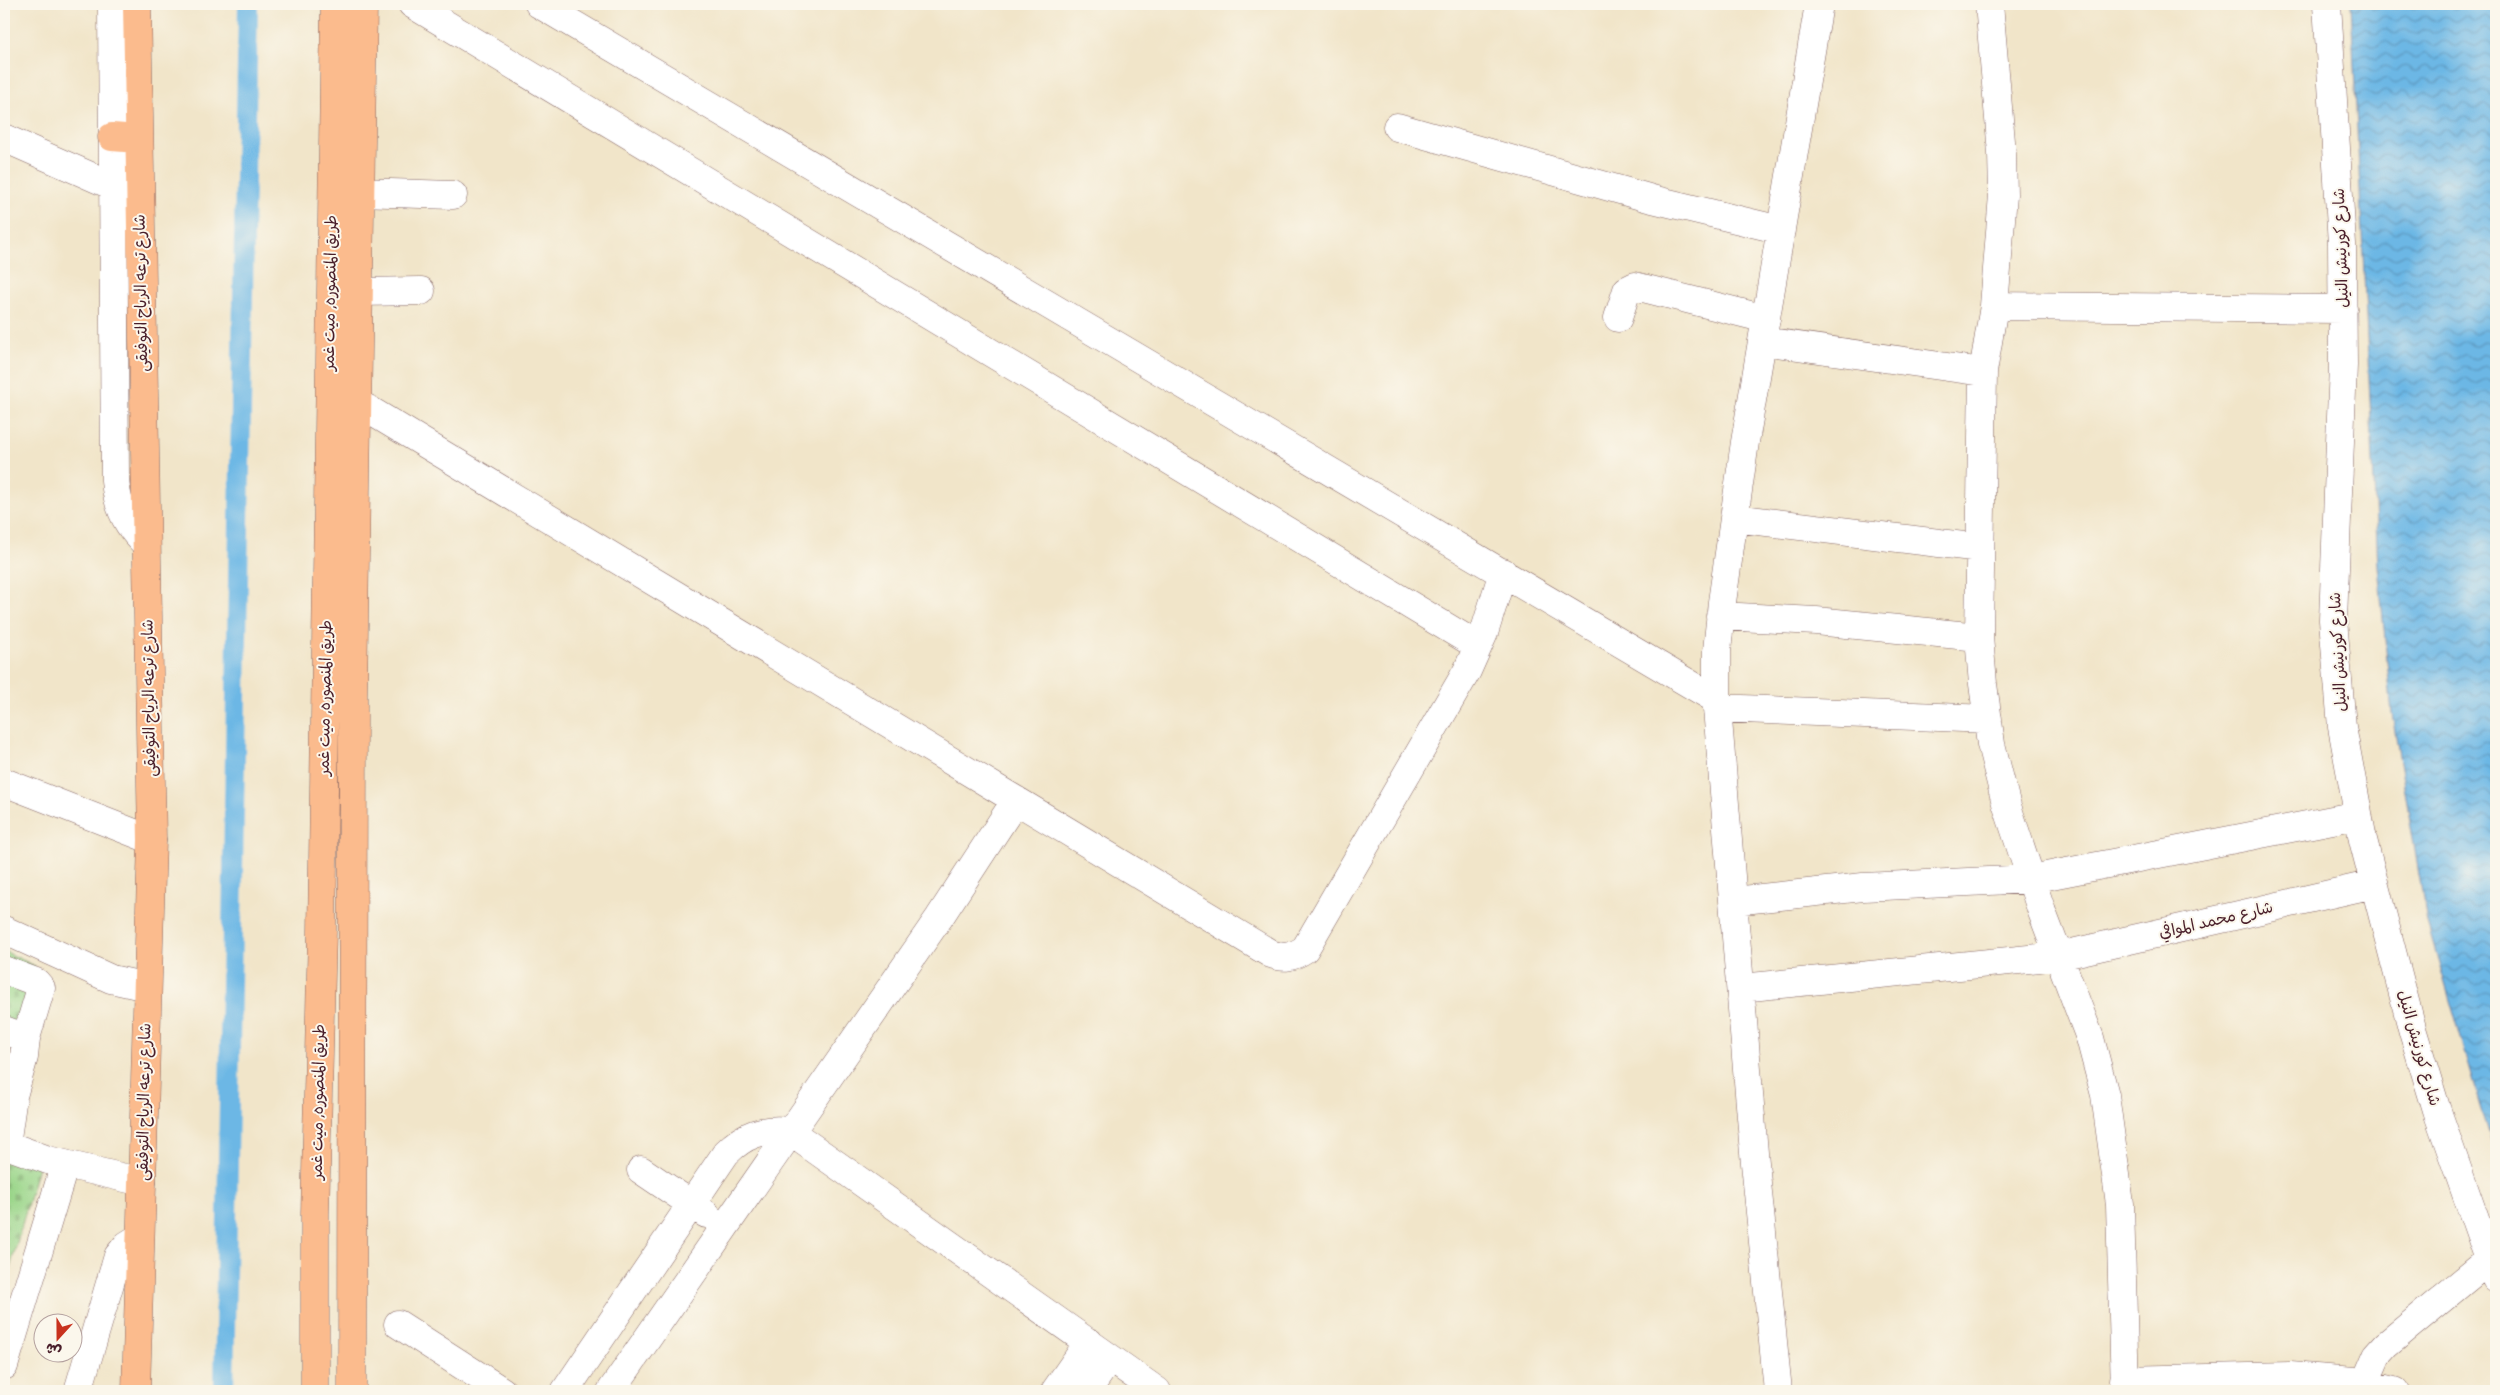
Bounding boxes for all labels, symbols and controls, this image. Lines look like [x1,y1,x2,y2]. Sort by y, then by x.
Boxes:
street label: شارع كورنيش النيل [2329,188,2354,308]
street label: شارع ترعه الرياح التوفيقى [130,214,153,372]
street label: طريق المنصوره, ميت غمر [319,215,341,373]
street label: شارع كورنيش النيل [2325,592,2352,712]
street label: شارع ترعه الرياح التوفيقى [138,619,161,777]
street label: طريق المنصوره, ميت غمر [314,620,336,778]
street label: شارع محمد الموافي [2157,897,2275,944]
street label: شارع كورنيش النيل [2392,988,2445,1109]
street label: شارع ترعه الرياح التوفيقى [133,1023,156,1181]
street label: طريق المنصوره, ميت غمر [307,1024,329,1182]
north arrow [32,1312,82,1362]
text: ش [43,1339,64,1360]

